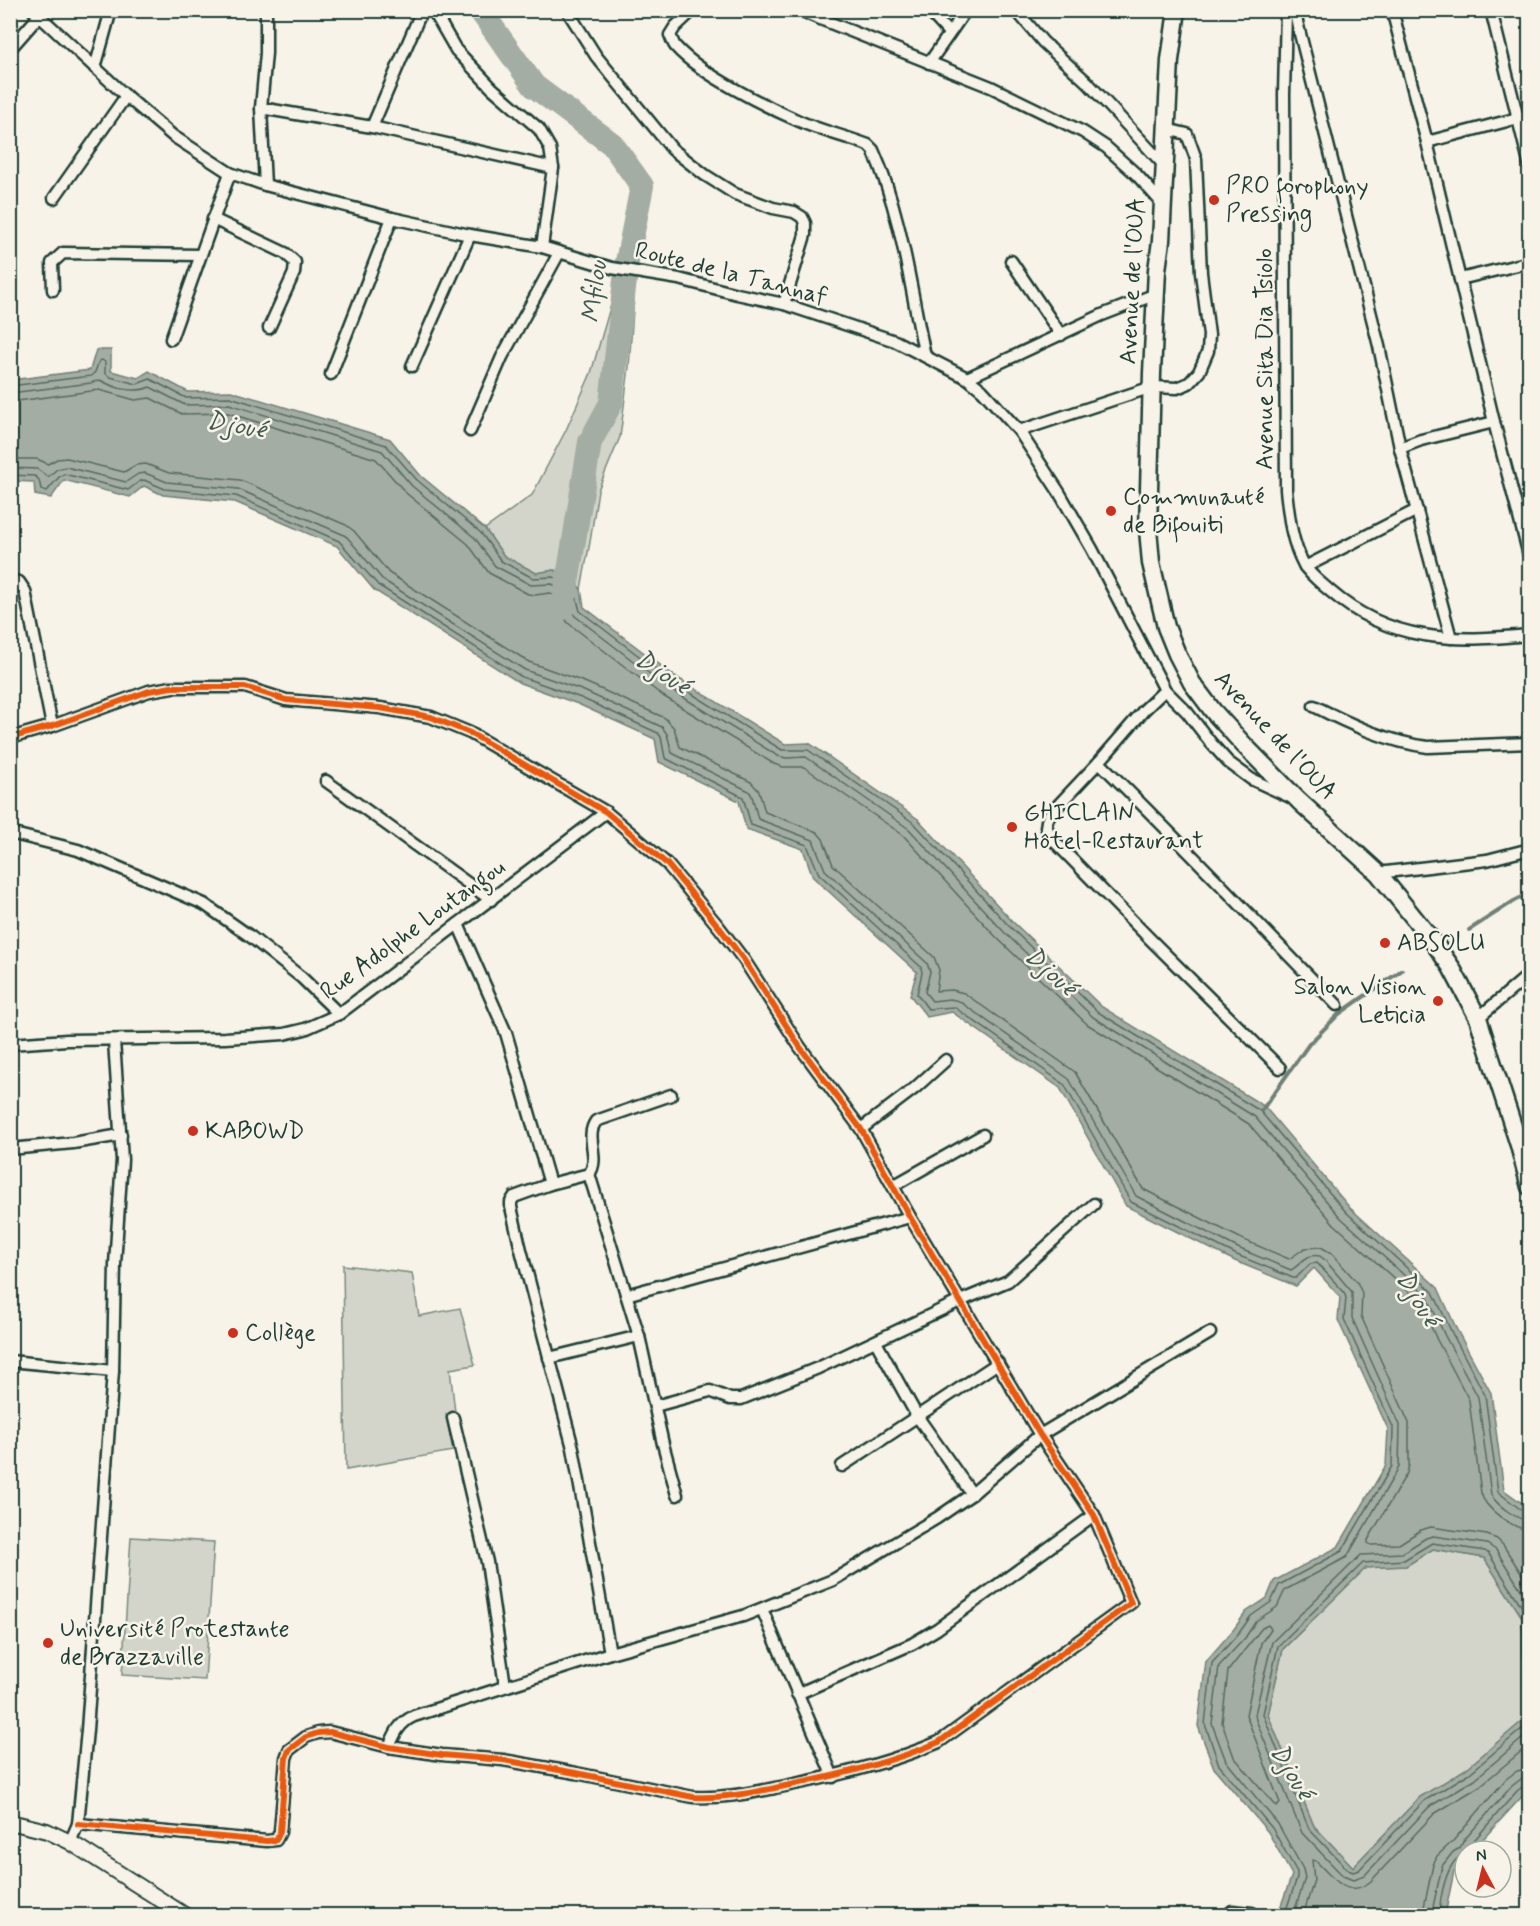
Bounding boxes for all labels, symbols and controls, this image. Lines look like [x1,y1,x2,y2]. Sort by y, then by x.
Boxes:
place label: PRO forophony Pressing [1226,171,1369,232]
marker: PRO forophony Pressing [1207,193,1221,207]
street label: Avenue de l'OUA [1113,197,1153,365]
street label: Route de la Tannaf [631,235,831,313]
street label: Avenue Sita Dia Tsiolo [1250,248,1281,470]
water label: Mfilou [574,258,616,325]
water label: Djoué [204,404,272,449]
place label: Communauté de Bifouiti [1123,482,1265,543]
marker: Communauté de Bifouiti [1104,504,1118,518]
water label: Djoué [628,642,699,705]
street label: Avenue de l'OUA [1207,664,1343,808]
place label: GHICLAIN Hôtel-Restaurant [1024,798,1204,857]
marker: GHICLAIN Hôtel-Restaurant [1005,820,1019,834]
street label: Rue Adolphe Loutangou [314,852,514,1010]
place label: ABSOLU [1397,928,1485,959]
marker: ABSOLU [1378,936,1392,950]
water label: Djoué [1016,939,1086,1007]
place label: Salon Vision Leticia [1294,972,1426,1031]
marker: Salon Vision Leticia [1431,994,1445,1008]
place label: KABOWD [205,1116,305,1147]
marker: KABOWD [186,1124,200,1138]
water label: Djoué [1387,1265,1449,1336]
place label: Collège [245,1318,316,1349]
marker: Collège [226,1326,240,1340]
place label: Université Protestante de Brazzaville [60,1614,290,1673]
marker: Université Protestante de Brazzaville [41,1636,55,1650]
water label: Djoué [1261,1738,1323,1809]
north arrow [1453,1839,1513,1899]
text: N [1475,1845,1488,1867]

